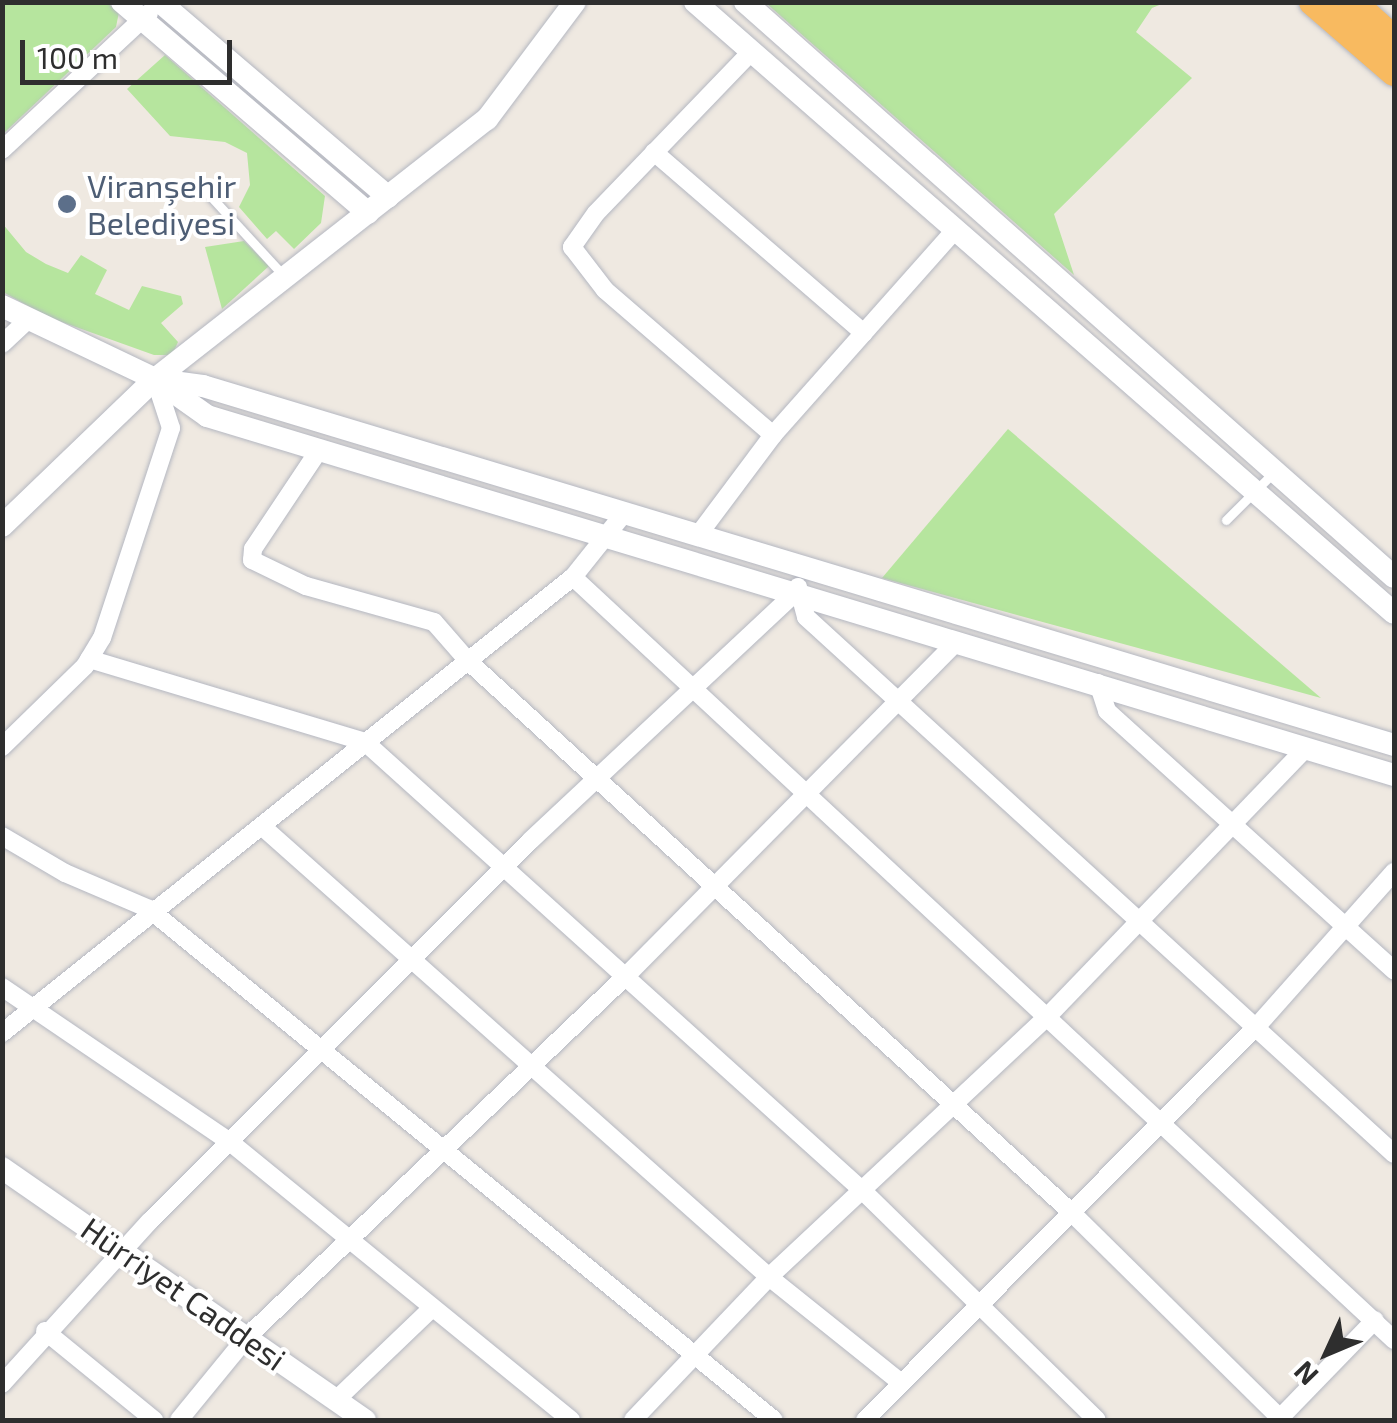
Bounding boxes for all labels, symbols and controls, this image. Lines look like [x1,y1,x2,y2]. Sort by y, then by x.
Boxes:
scale bar [25,20,238,82]
text: 100 m [37,39,118,75]
place label: Viranşehir Belediyesi [87,167,236,242]
marker: Viranşehir Belediyesi [56,193,78,215]
street label: Hürriyet Caddesi [75,1208,293,1378]
north arrow [1277,1303,1377,1403]
text: N [1286,1355,1325,1393]

